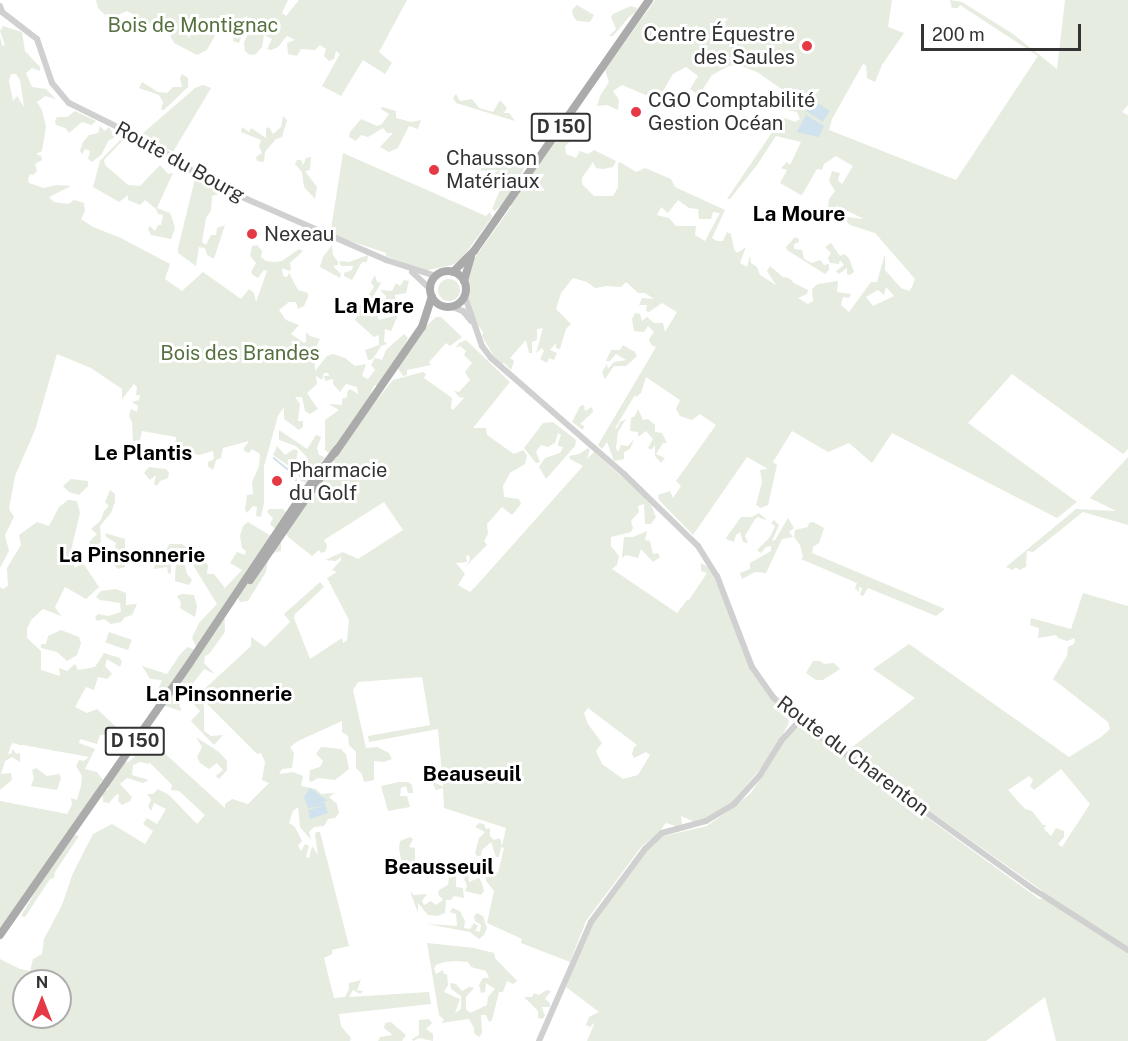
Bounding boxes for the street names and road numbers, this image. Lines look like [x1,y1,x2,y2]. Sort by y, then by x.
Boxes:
road number: D 150 [530,112,592,142]
street label: Route du Bourg [111,116,249,208]
street label: Route du Charenton [772,691,934,821]
road number: D 150 [104,726,166,756]

